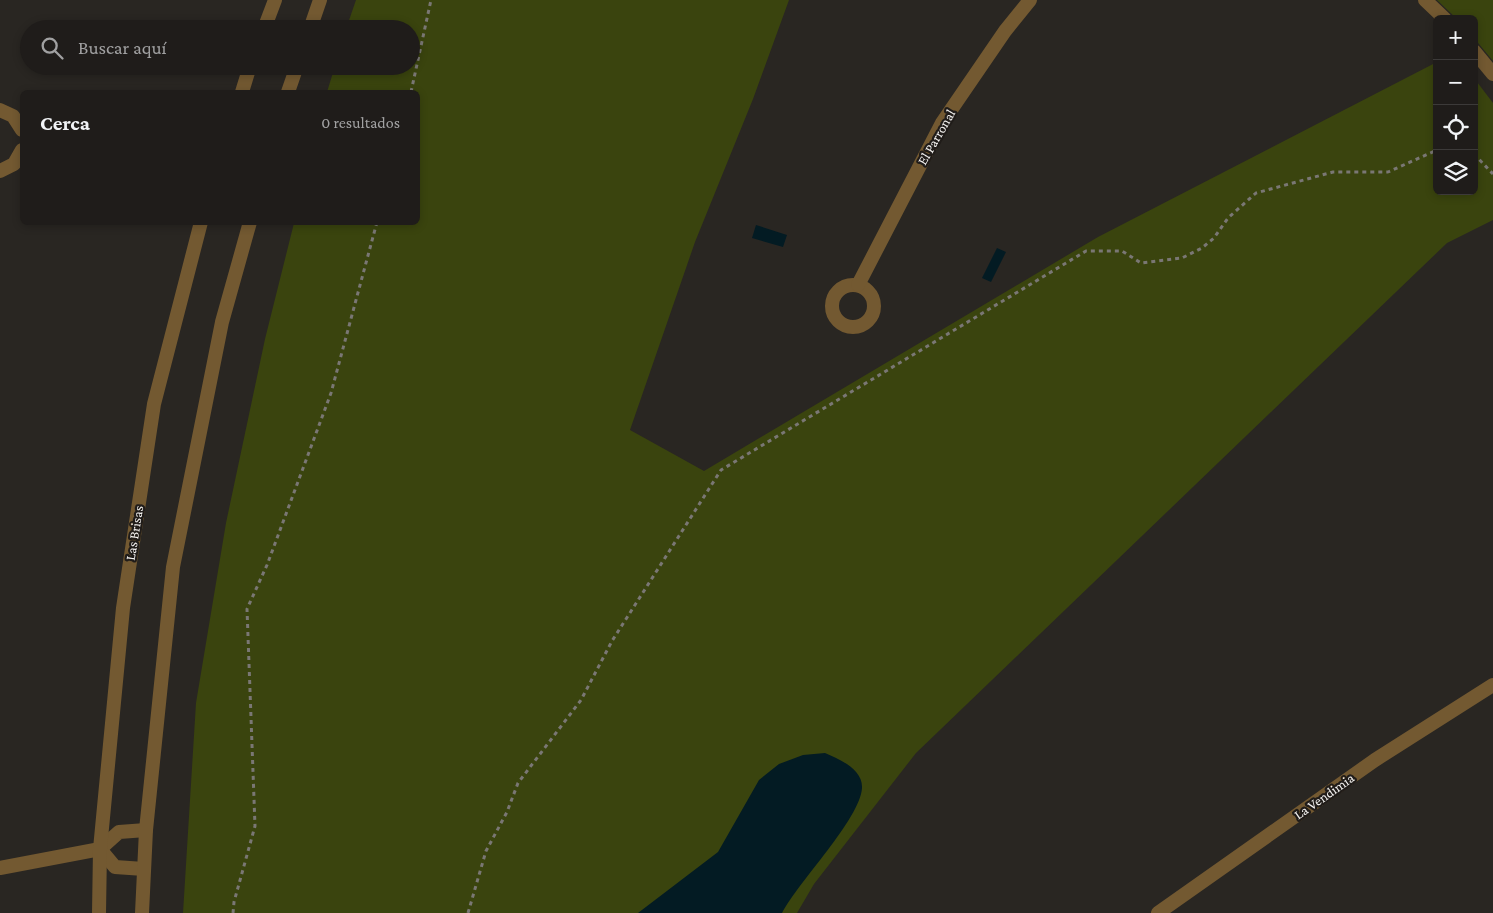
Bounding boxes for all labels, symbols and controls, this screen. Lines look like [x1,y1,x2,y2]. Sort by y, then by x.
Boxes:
map controls [1433,15,1478,195]
button: + [1433,15,1478,60]
search box [20,20,420,75]
icon: search [38,34,66,62]
text: Buscar aquí [78,37,167,58]
button: − [1433,60,1478,105]
button: locate [1433,105,1478,150]
street label: El Parronal [914,106,958,168]
text: Cerca [40,111,90,135]
text: 0 resultados [321,114,400,131]
button: layers [1433,150,1478,195]
street label: Las Brisas [122,504,146,562]
street label: La Vendimia [1291,769,1358,823]

